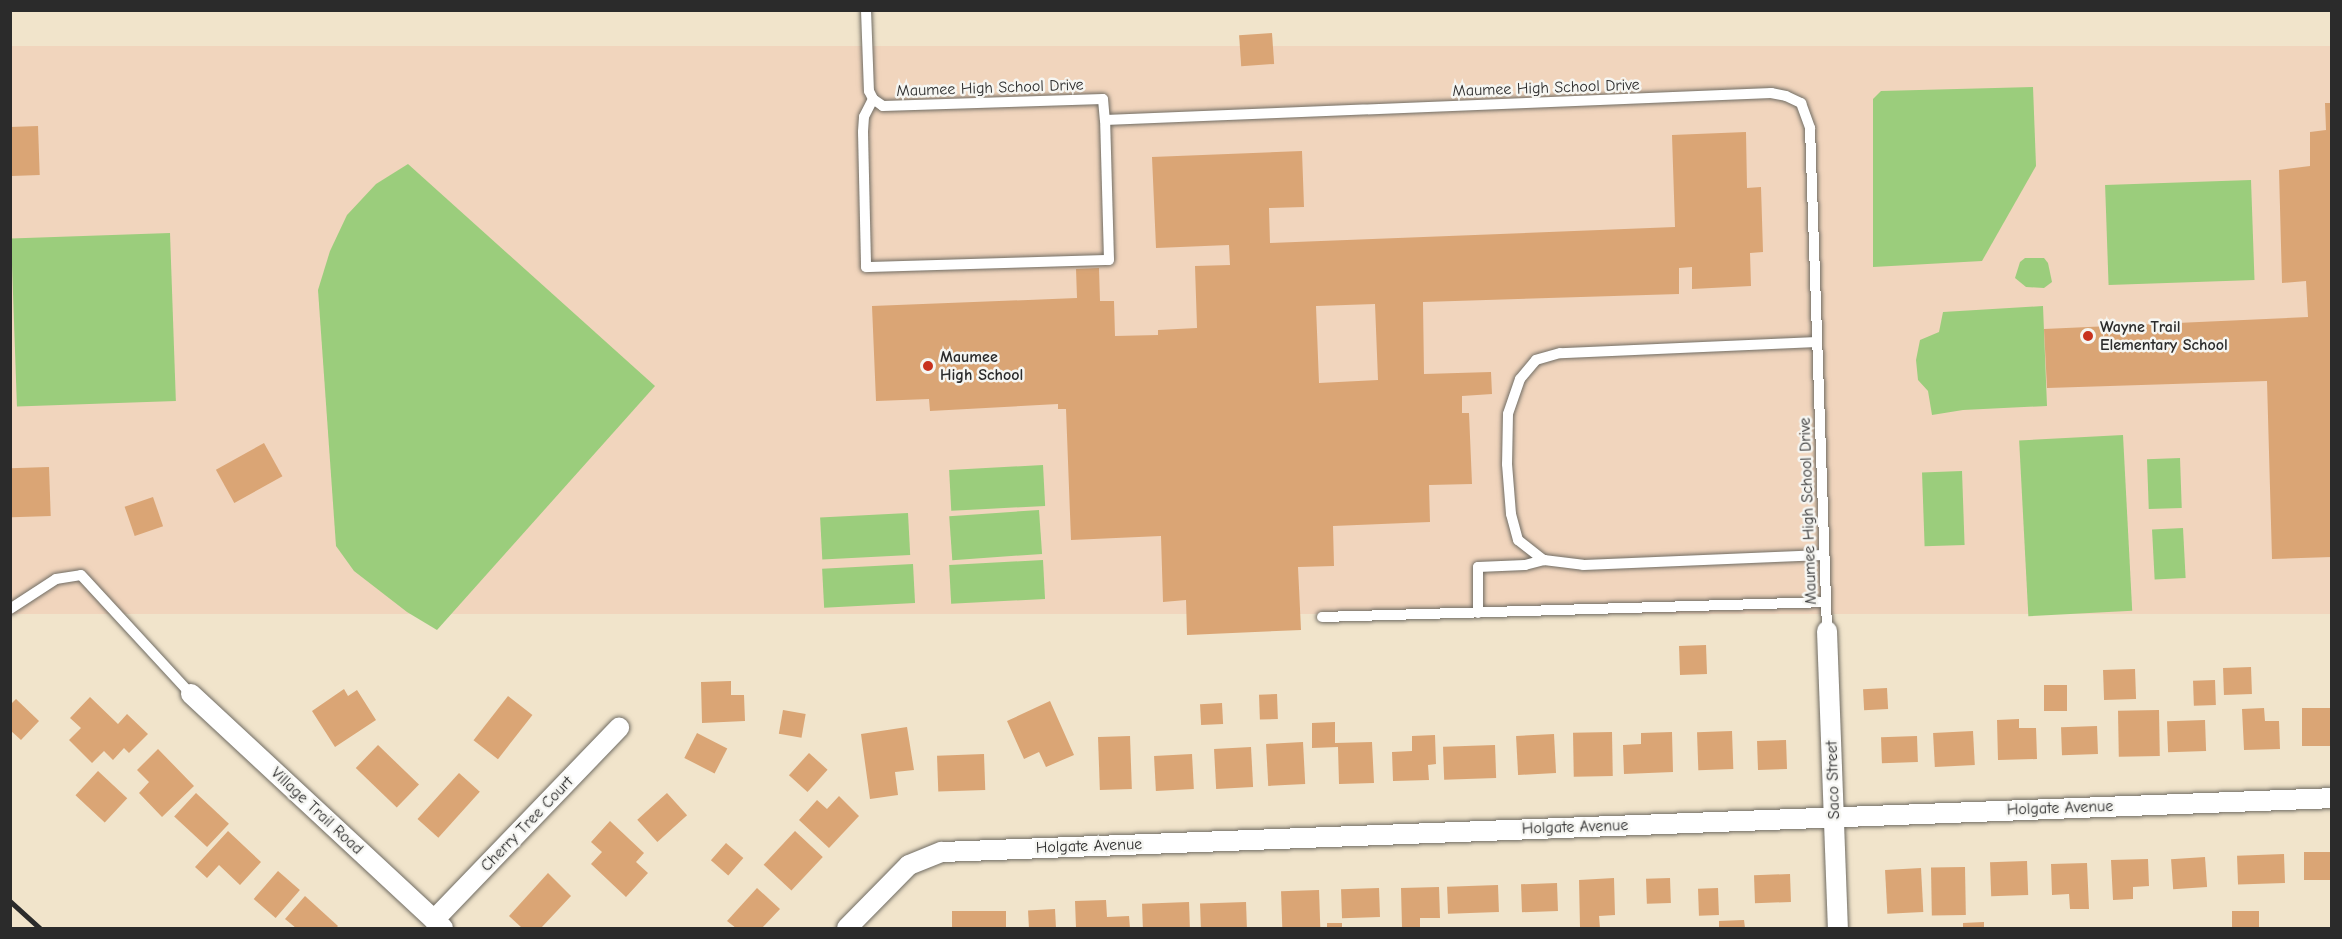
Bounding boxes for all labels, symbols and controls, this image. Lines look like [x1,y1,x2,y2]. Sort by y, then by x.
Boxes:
street label: Maumee High School Drive [896,75,1084,101]
street label: Maumee High School Drive [1452,75,1640,101]
place label: Wayne Trail Elementary School [2100,317,2228,355]
marker: Wayne Trail Elementary School [2081,329,2095,343]
place label: Maumee High School [940,347,1023,385]
marker: Maumee High School [921,359,935,373]
street label: Maumee High School Drive [1795,417,1821,605]
street label: Saco Street [1822,740,1844,820]
street label: Village Trail Road [267,763,367,859]
street label: Cherry Tree Court [477,772,577,876]
street label: Holgate Avenue [2006,797,2114,819]
street label: Holgate Avenue [1521,816,1629,838]
street label: Holgate Avenue [1035,835,1143,857]

